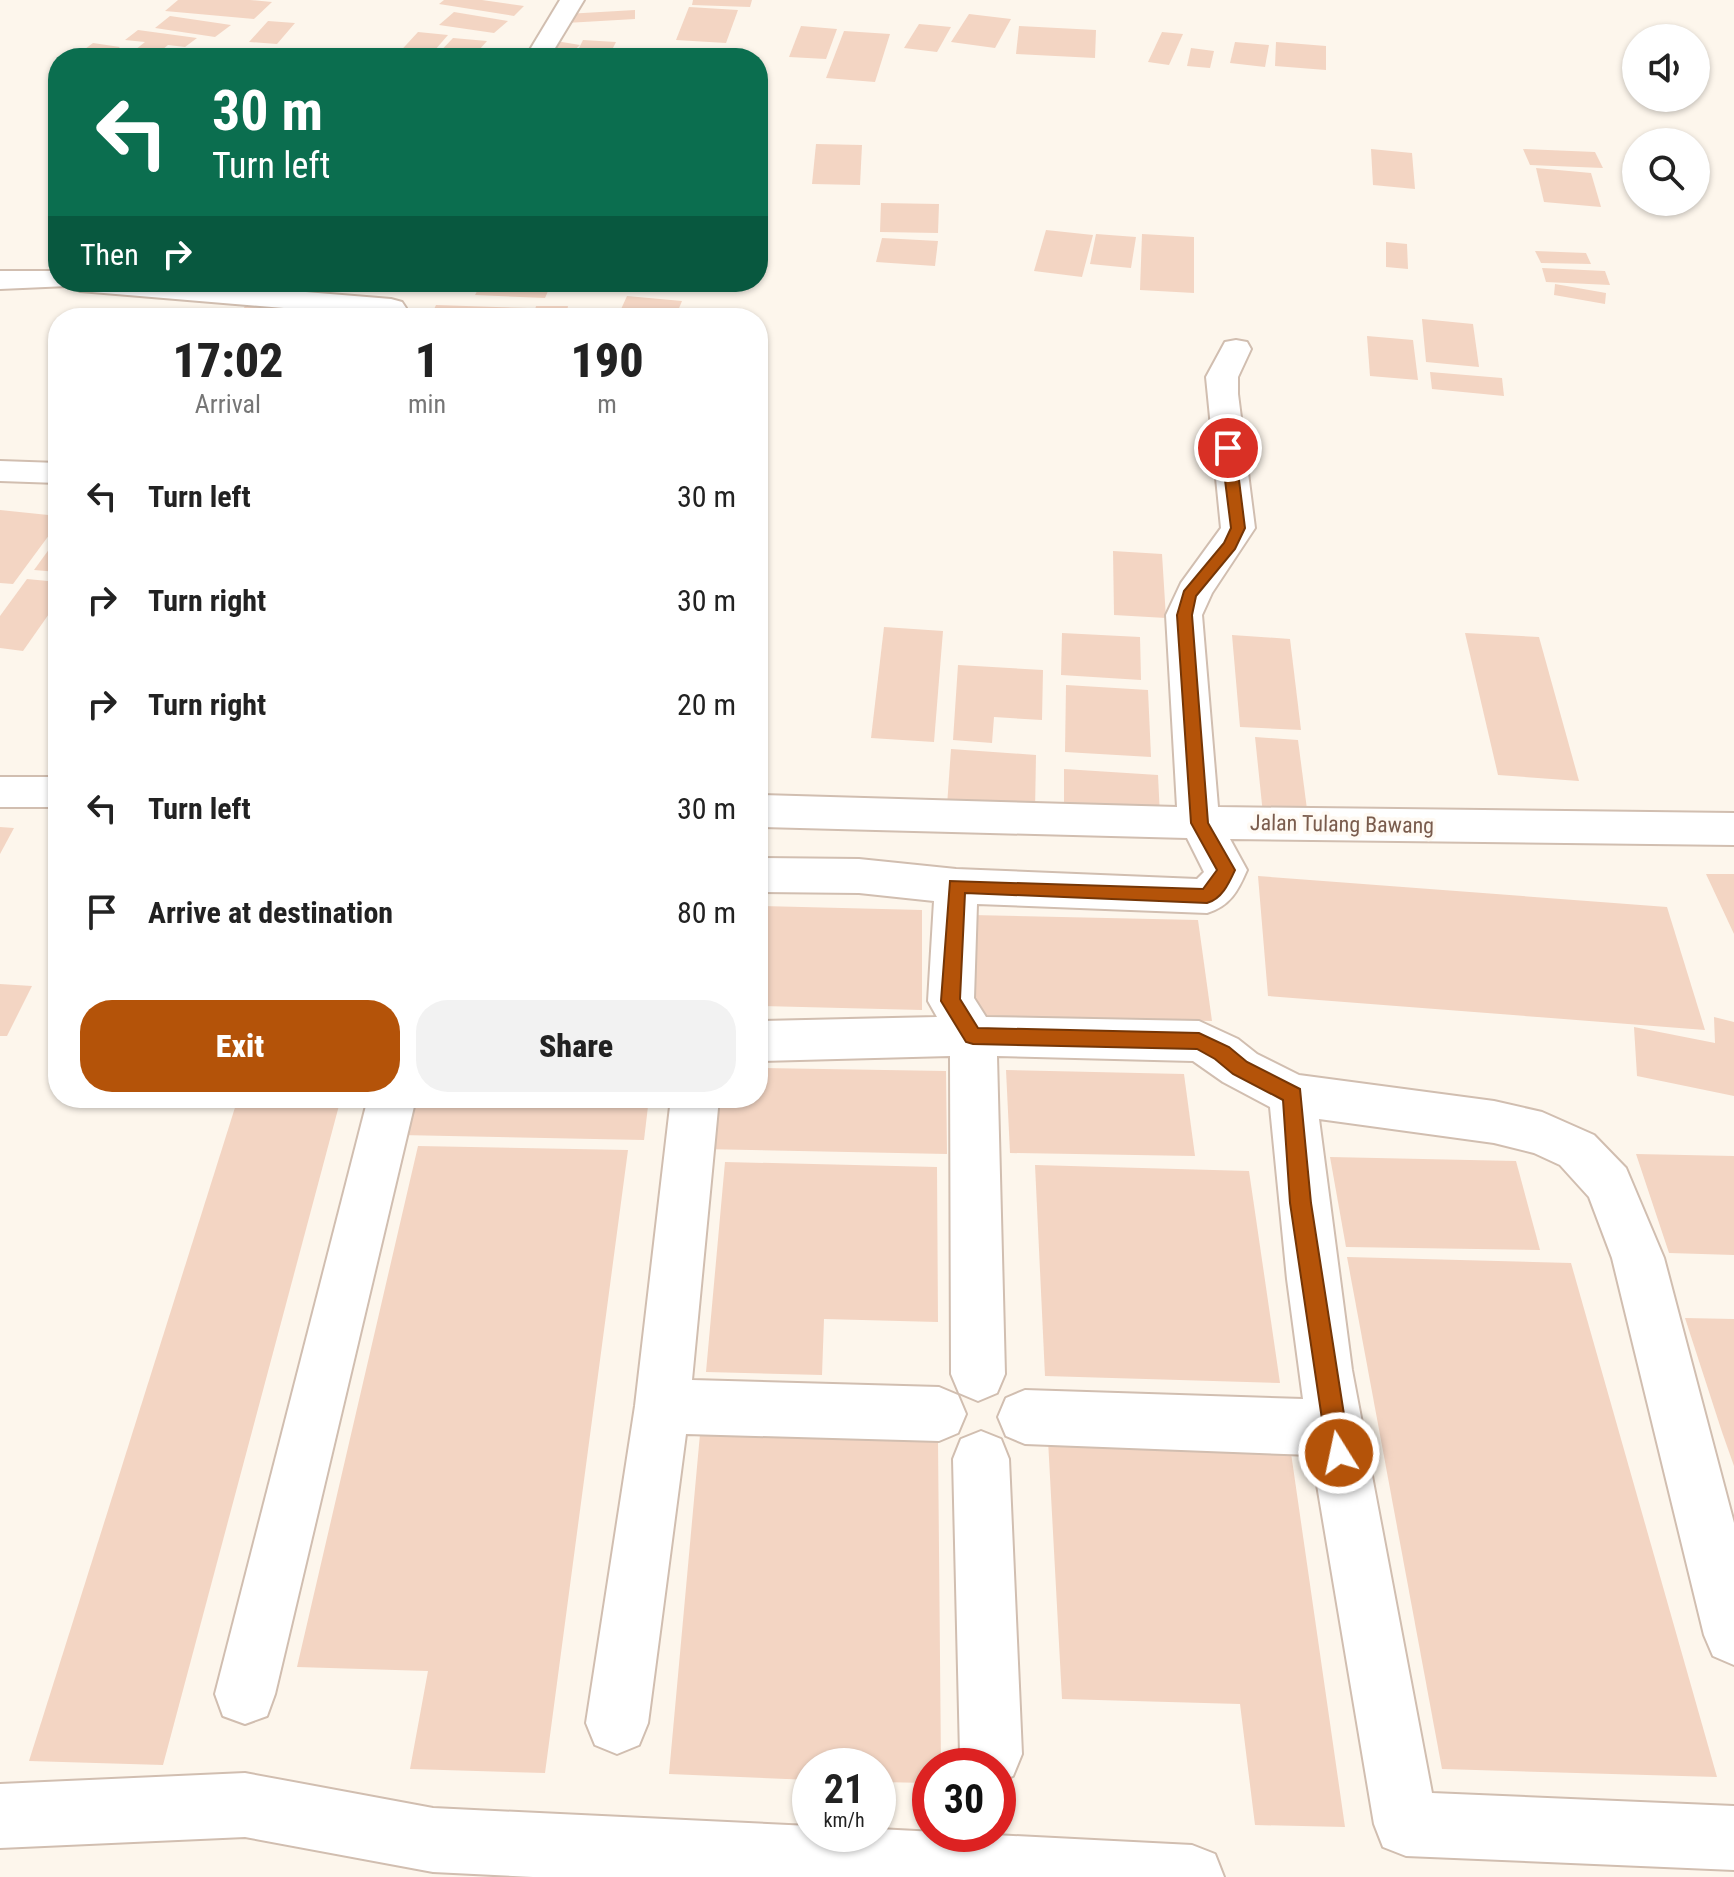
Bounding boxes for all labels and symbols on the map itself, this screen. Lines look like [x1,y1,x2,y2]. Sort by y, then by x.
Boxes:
pin [1194,414,1262,482]
street label: Jalan Tulang Bawang [1250,810,1434,838]
position arrow [1297,1411,1381,1495]
speed limit sign: 30 [912,1748,1016,1852]

